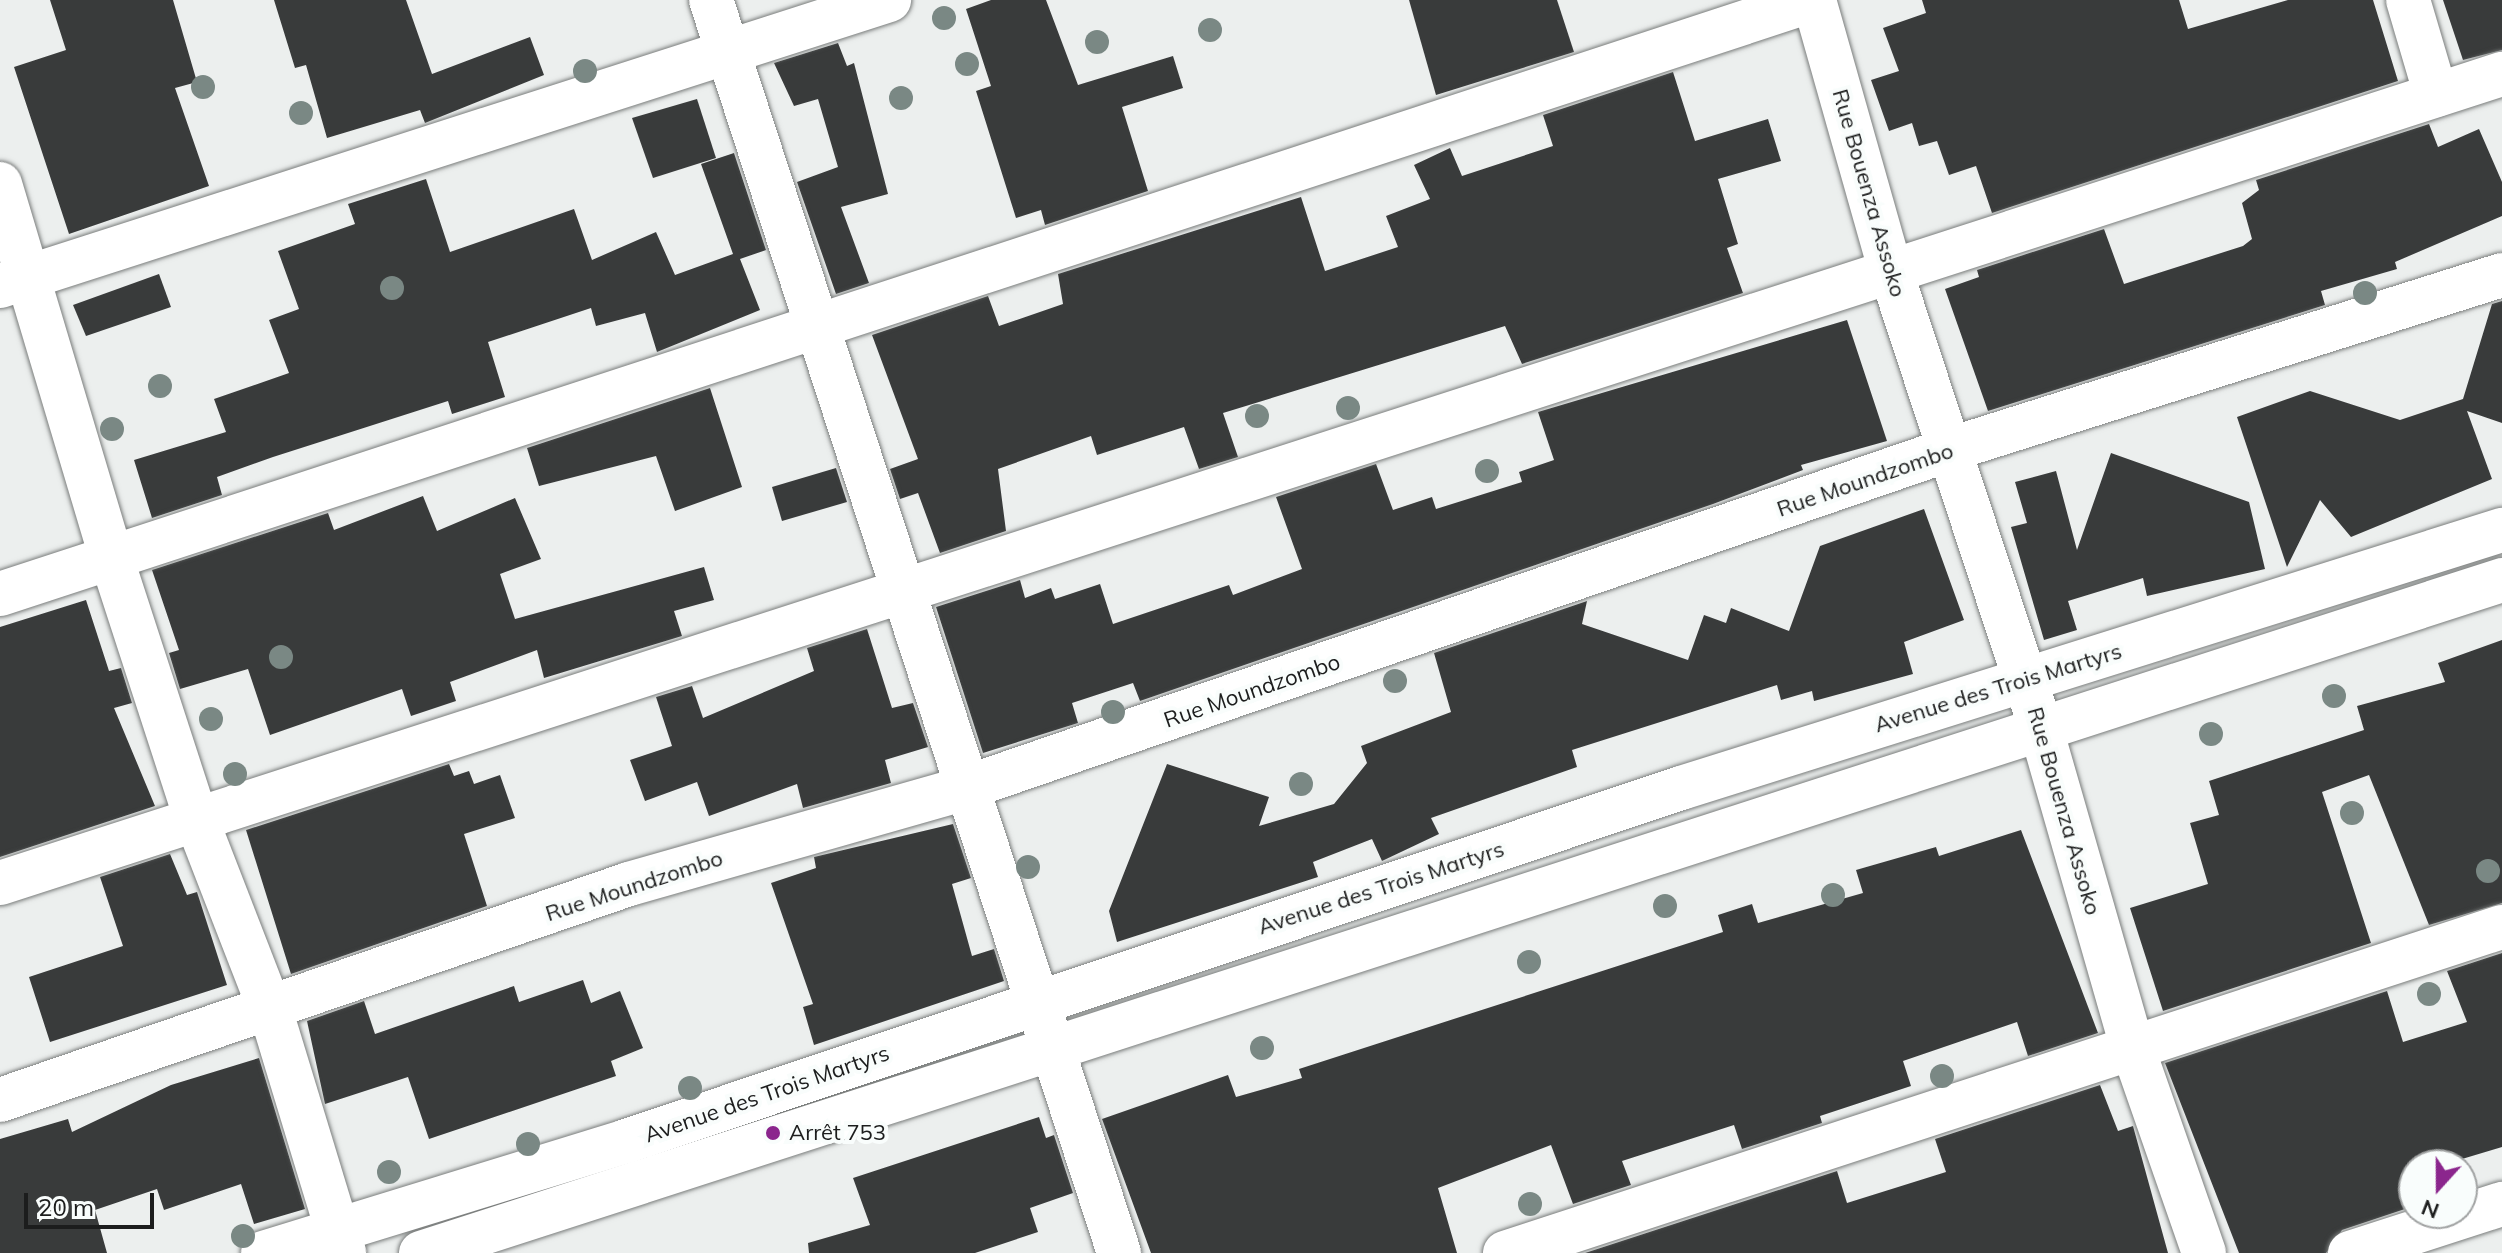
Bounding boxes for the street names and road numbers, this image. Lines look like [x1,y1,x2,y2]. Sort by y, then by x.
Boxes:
street label: Rue Bouenza Assoko [1827,86,1911,300]
street label: Rue Moundzombo [1773,437,1957,523]
street label: Avenue des Trois Martyrs [1871,638,2125,738]
street label: Rue Moundzombo [1160,648,1344,734]
street label: Rue Bouenza Assoko [2022,704,2106,918]
street label: Avenue des Trois Martyrs [1255,836,1507,940]
street label: Rue Moundzombo [542,845,726,927]
street label: Avenue des Trois Martyrs [641,1040,893,1148]

